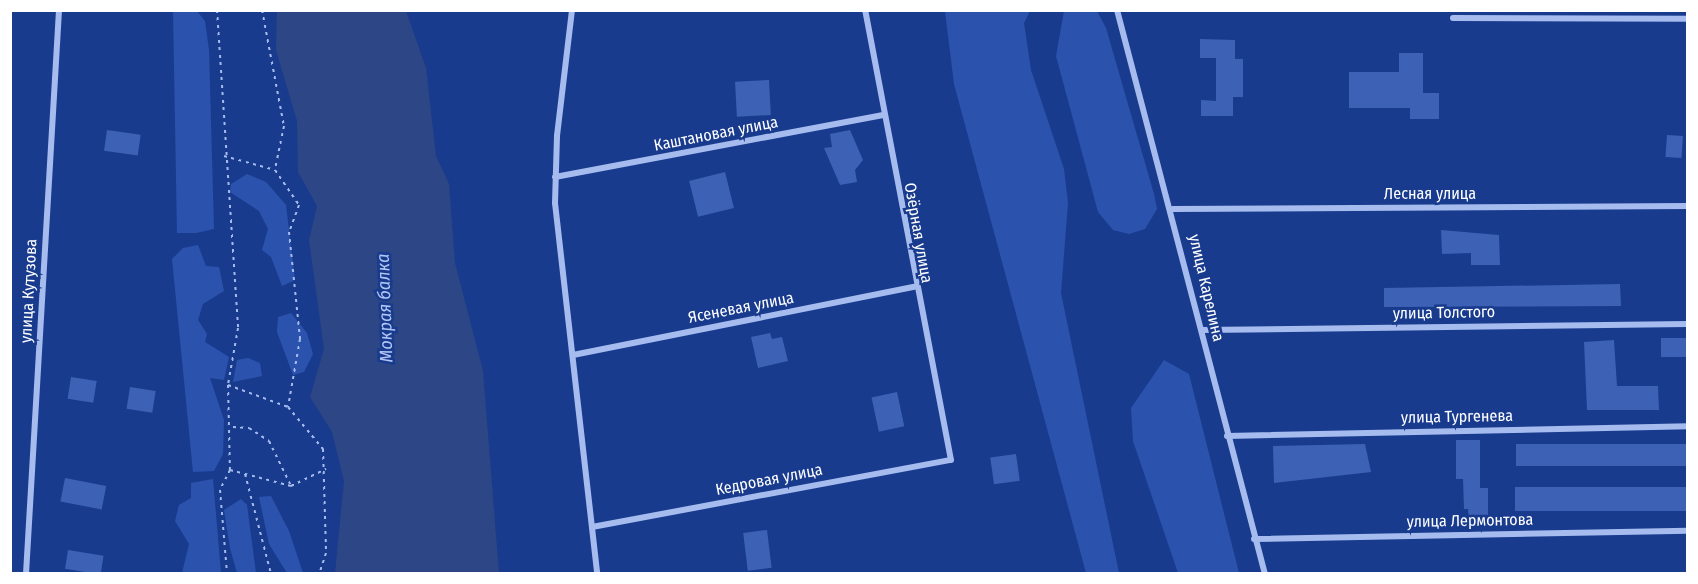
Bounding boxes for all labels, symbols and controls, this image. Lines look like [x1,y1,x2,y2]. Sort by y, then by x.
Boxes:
street label: Каштановая улица [652,113,780,155]
street label: Озёрная улица [900,181,936,285]
street label: Лесная улица [1384,184,1476,204]
street label: улица Карелина [1184,232,1228,344]
street label: улица Кутузова [17,239,41,343]
water label: Мокрая балка [372,253,398,363]
street label: Ясеневая улица [687,288,795,328]
street label: улица Толстого [1393,303,1495,323]
street label: улица Тургенева [1401,406,1513,428]
street label: Кедровая улица [714,460,824,500]
street label: улица Лермонтова [1407,510,1533,532]

